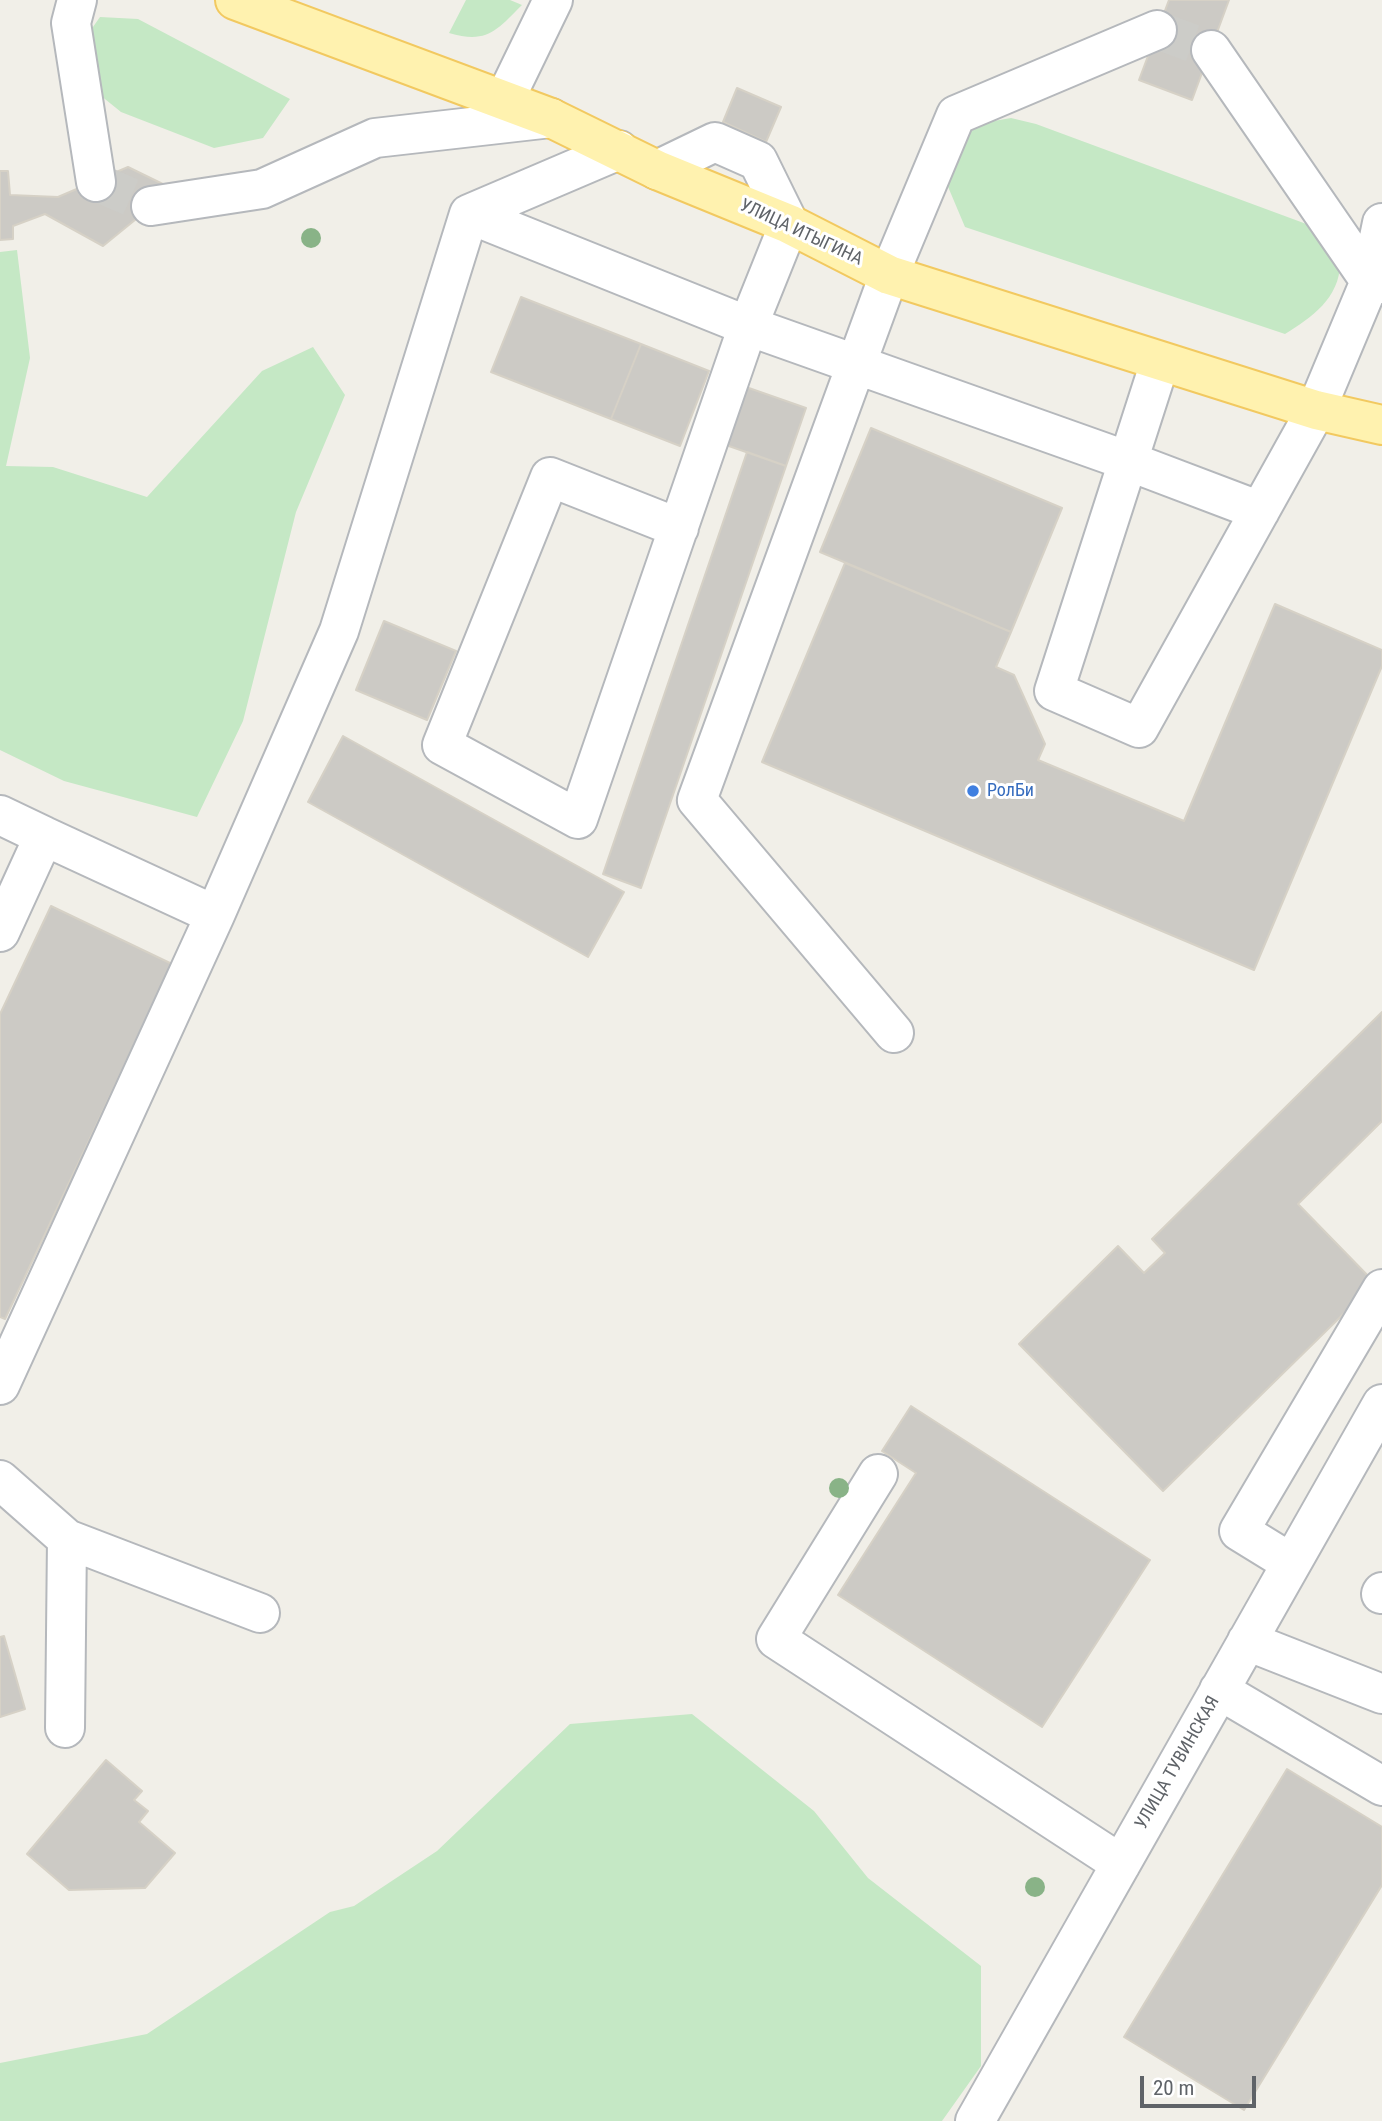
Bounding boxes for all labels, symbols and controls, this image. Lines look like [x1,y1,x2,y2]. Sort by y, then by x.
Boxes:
street label: УЛИЦА ИТЫГИНА [736,195,866,271]
place label: РолБи [987,780,1034,802]
marker: РолБи [965,783,981,799]
street label: УЛИЦА ТУВИНСКАЯ [1131,1693,1225,1833]
scale bar [1144,2062,1260,2106]
text: 20 m [1153,2076,1194,2100]

